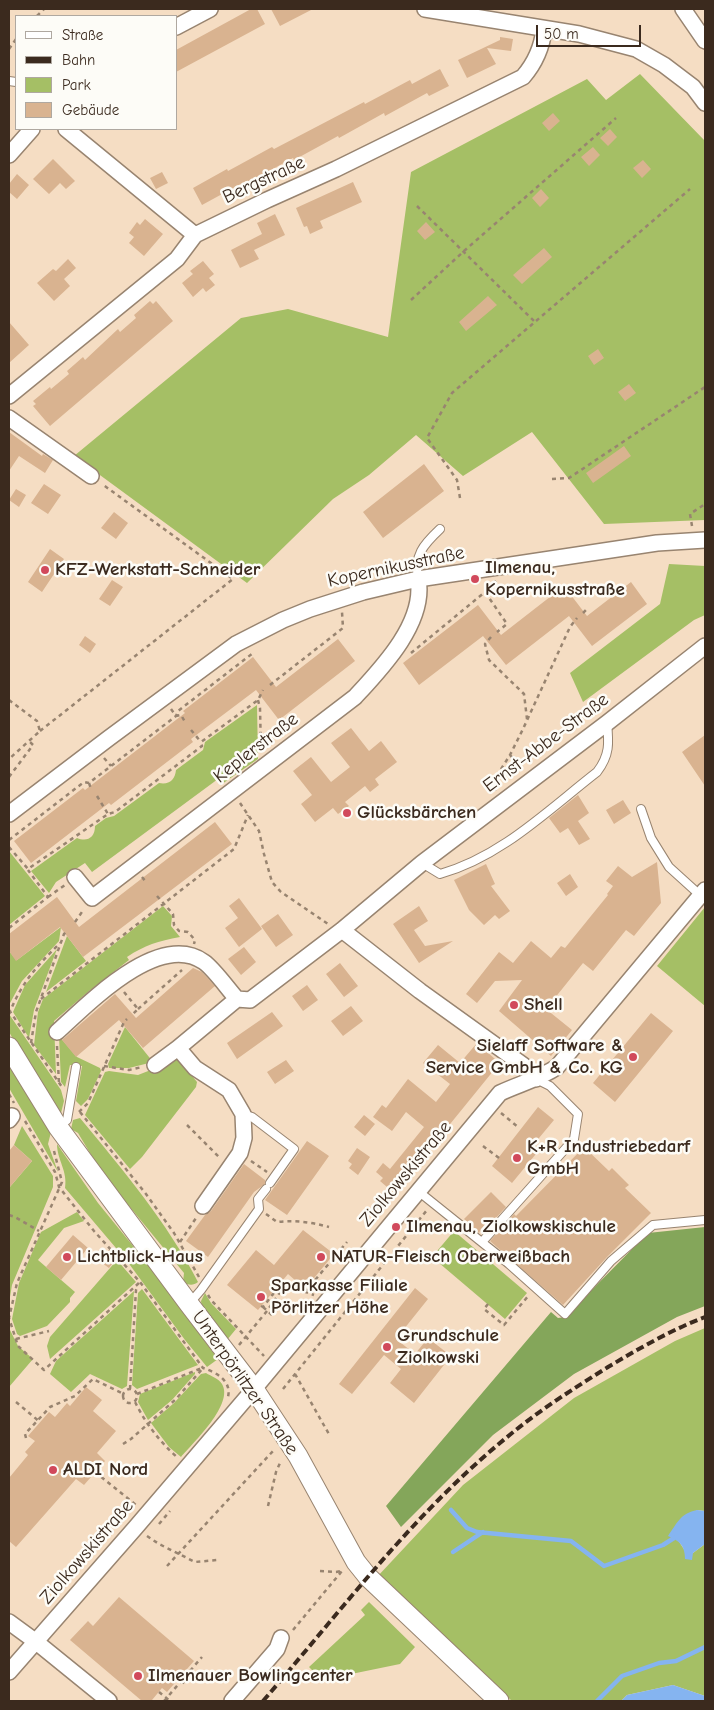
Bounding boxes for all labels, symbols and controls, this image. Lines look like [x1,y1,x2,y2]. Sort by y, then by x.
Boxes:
legend [15,15,178,130]
scale bar [539,15,644,47]
text: 50 m [544,25,579,43]
text: Straße [62,26,103,44]
text: Bahn [62,51,95,69]
text: Park [62,76,91,94]
text: Gebäude [62,101,119,119]
street label: Bergstraße [219,151,309,209]
street label: Kopernikusstraße [325,541,467,593]
place label: Ilmenau, Kopernikusstraße [485,557,625,601]
place label: KFZ-Werkstatt-Schneider [55,559,261,581]
marker: KFZ-Werkstatt-Schneider [39,564,51,576]
marker: Ilmenau, Kopernikusstraße [469,573,481,585]
street label: Ernst-Abbe-Straße [479,688,613,798]
street label: Keplerstraße [209,708,303,788]
place label: Glücksbärchen [357,802,476,824]
marker: Glücksbärchen [341,807,353,819]
place label: Shell [524,994,563,1016]
marker: Shell [508,999,520,1011]
place label: Sielaff Software & Service GmbH & Co. KG [426,1035,623,1079]
marker: Sielaff Software & Service GmbH & Co. KG [627,1051,639,1063]
street label: Ziolkowskistraße [355,1117,457,1231]
place label: K+R Industriebedarf GmbH [527,1136,690,1180]
marker: K+R Industriebedarf GmbH [511,1152,523,1164]
place label: Ilmenau, Ziolkowskischule [406,1216,616,1238]
marker: Ilmenau, Ziolkowskischule [390,1221,402,1233]
place label: Lichtblick-Haus [77,1246,203,1268]
place label: NATUR-Fleisch Oberweißbach [331,1246,570,1268]
marker: Lichtblick-Haus [61,1251,73,1263]
marker: NATUR-Fleisch Oberweißbach [315,1251,327,1263]
place label: Sparkasse Filiale Pörlitzer Höhe [271,1275,408,1319]
marker: Sparkasse Filiale Pörlitzer Höhe [255,1291,267,1303]
street label: Unterpörlitzer Straße [187,1307,303,1459]
place label: Grundschule Ziolkowski [397,1325,499,1369]
marker: Grundschule Ziolkowski [381,1341,393,1353]
place label: ALDI Nord [63,1459,148,1481]
marker: ALDI Nord [47,1464,59,1476]
street label: Ziolkowskistraße [35,1495,139,1609]
place label: Ilmenauer Bowlingcenter [148,1665,353,1687]
marker: Ilmenauer Bowlingcenter [132,1670,144,1682]

